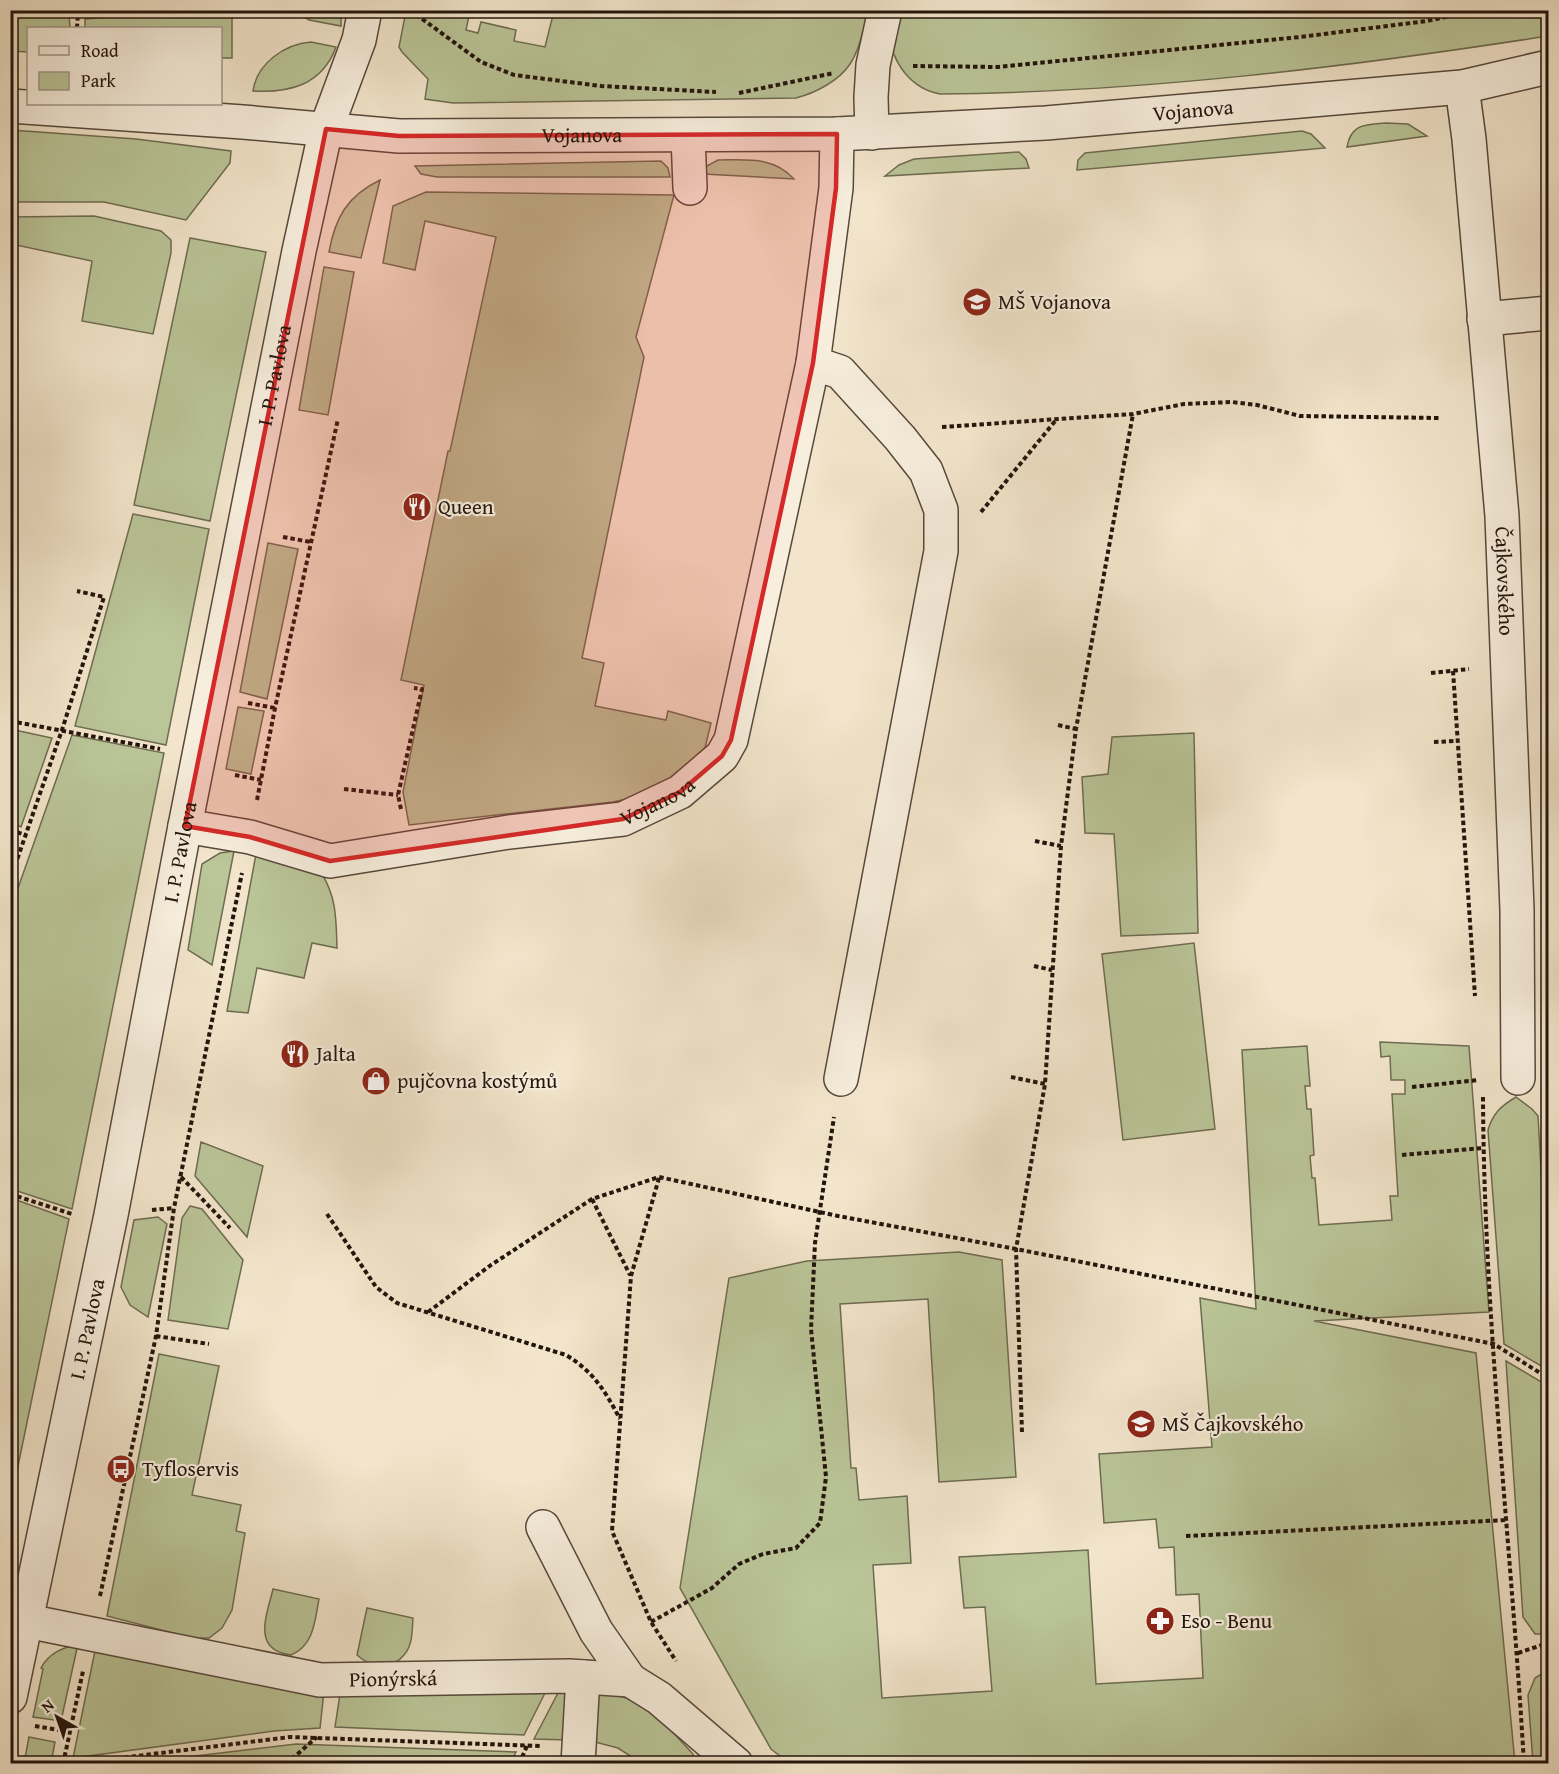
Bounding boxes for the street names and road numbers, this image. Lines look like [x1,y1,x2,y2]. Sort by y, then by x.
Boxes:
street label: Vojanova [1151,91,1235,129]
street label: Vojanova [541,119,622,150]
street label: I. P. Pavlova [249,322,299,429]
street label: Čajkovského [1487,526,1523,636]
street label: Vojanova [614,769,702,833]
street label: I. P. Pavlova [155,798,205,905]
street label: I. P. Pavlova [61,1275,112,1382]
street label: Pionýrská [349,1662,437,1695]

